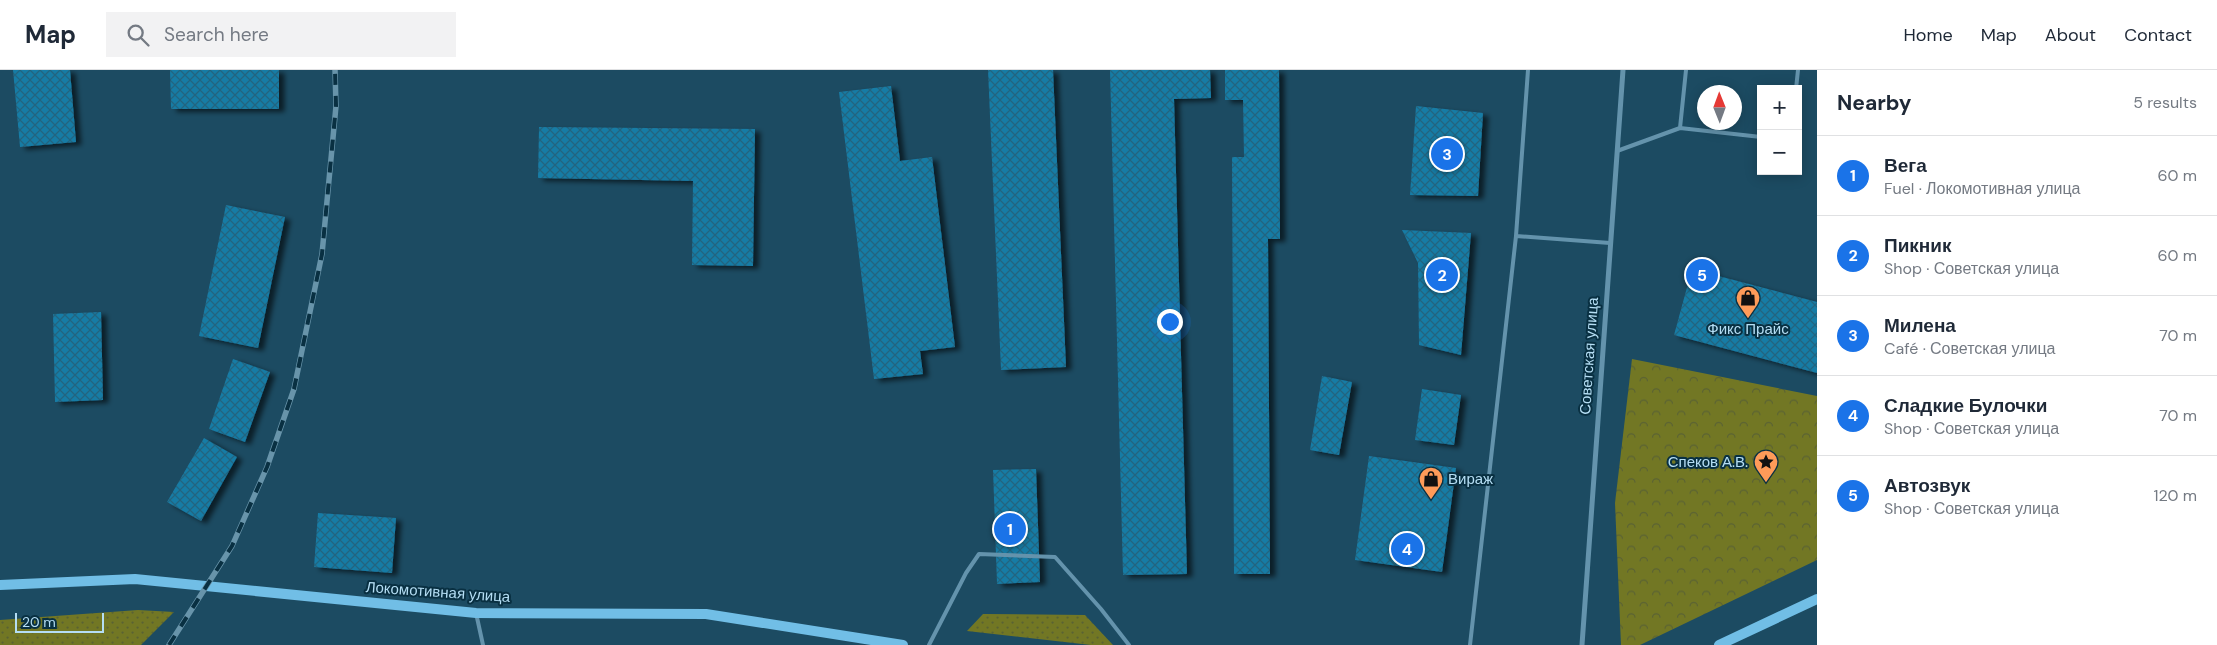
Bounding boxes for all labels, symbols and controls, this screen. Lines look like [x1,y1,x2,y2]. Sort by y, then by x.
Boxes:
search box [106,12,456,57]
text: Map [25,19,76,50]
icon: search [124,21,152,49]
text: Search here [164,22,269,47]
text: Home [1903,23,1953,47]
text: Map [1981,23,2017,47]
text: About [2045,23,2096,47]
text: Contact [2124,23,2192,47]
north arrow [1697,85,1742,130]
map controls [1757,85,1802,175]
button: + [1757,85,1802,130]
text: Nearby [1837,89,1911,117]
text: 5 results [2133,92,2197,113]
button: − [1757,130,1802,175]
pin: 3 [1431,135,1463,173]
text: Вега [1884,153,1927,178]
text: 1 [1850,165,1856,186]
text: 60 m [2157,165,2197,186]
text: Fuel · Локомотивная улица [1884,178,2081,199]
text: Пикник [1884,233,1952,258]
text: 2 [1848,245,1858,266]
text: 60 m [2157,245,2197,266]
pin: 2 [1426,256,1458,294]
pin: 5 [1686,256,1718,294]
text: Shop · Советская улица [1884,258,2059,279]
shop icon: Фикс Прайс [1735,285,1761,319]
street label: Советская улица [1575,296,1603,415]
your location [1157,309,1183,335]
text: Милена [1884,313,1956,338]
place label: Фикс Прайс [1707,319,1789,339]
text: 3 [1848,325,1858,346]
text: 70 m [2159,325,2197,346]
text: Café · Советская улица [1884,338,2056,359]
text: Сладкие Булочки [1884,393,2048,418]
text: 4 [1848,405,1858,426]
text: 70 m [2159,405,2197,426]
text: Shop · Советская улица [1884,418,2059,439]
place icon: Спеков А.В. [1753,449,1779,483]
place label: Спеков А.В. [1668,452,1748,472]
shop icon: Вираж [1418,466,1444,500]
place label: Вираж [1448,469,1493,489]
text: Автозвук [1884,473,1970,498]
text: 5 [1848,485,1858,506]
text: 120 m [2153,485,2197,506]
text: Shop · Советская улица [1884,498,2059,519]
pin: 1 [994,510,1026,548]
pin: 4 [1391,530,1423,568]
street label: Локомотивная улица [365,577,512,607]
scale bar [15,610,104,633]
text: 20 m [22,613,56,631]

